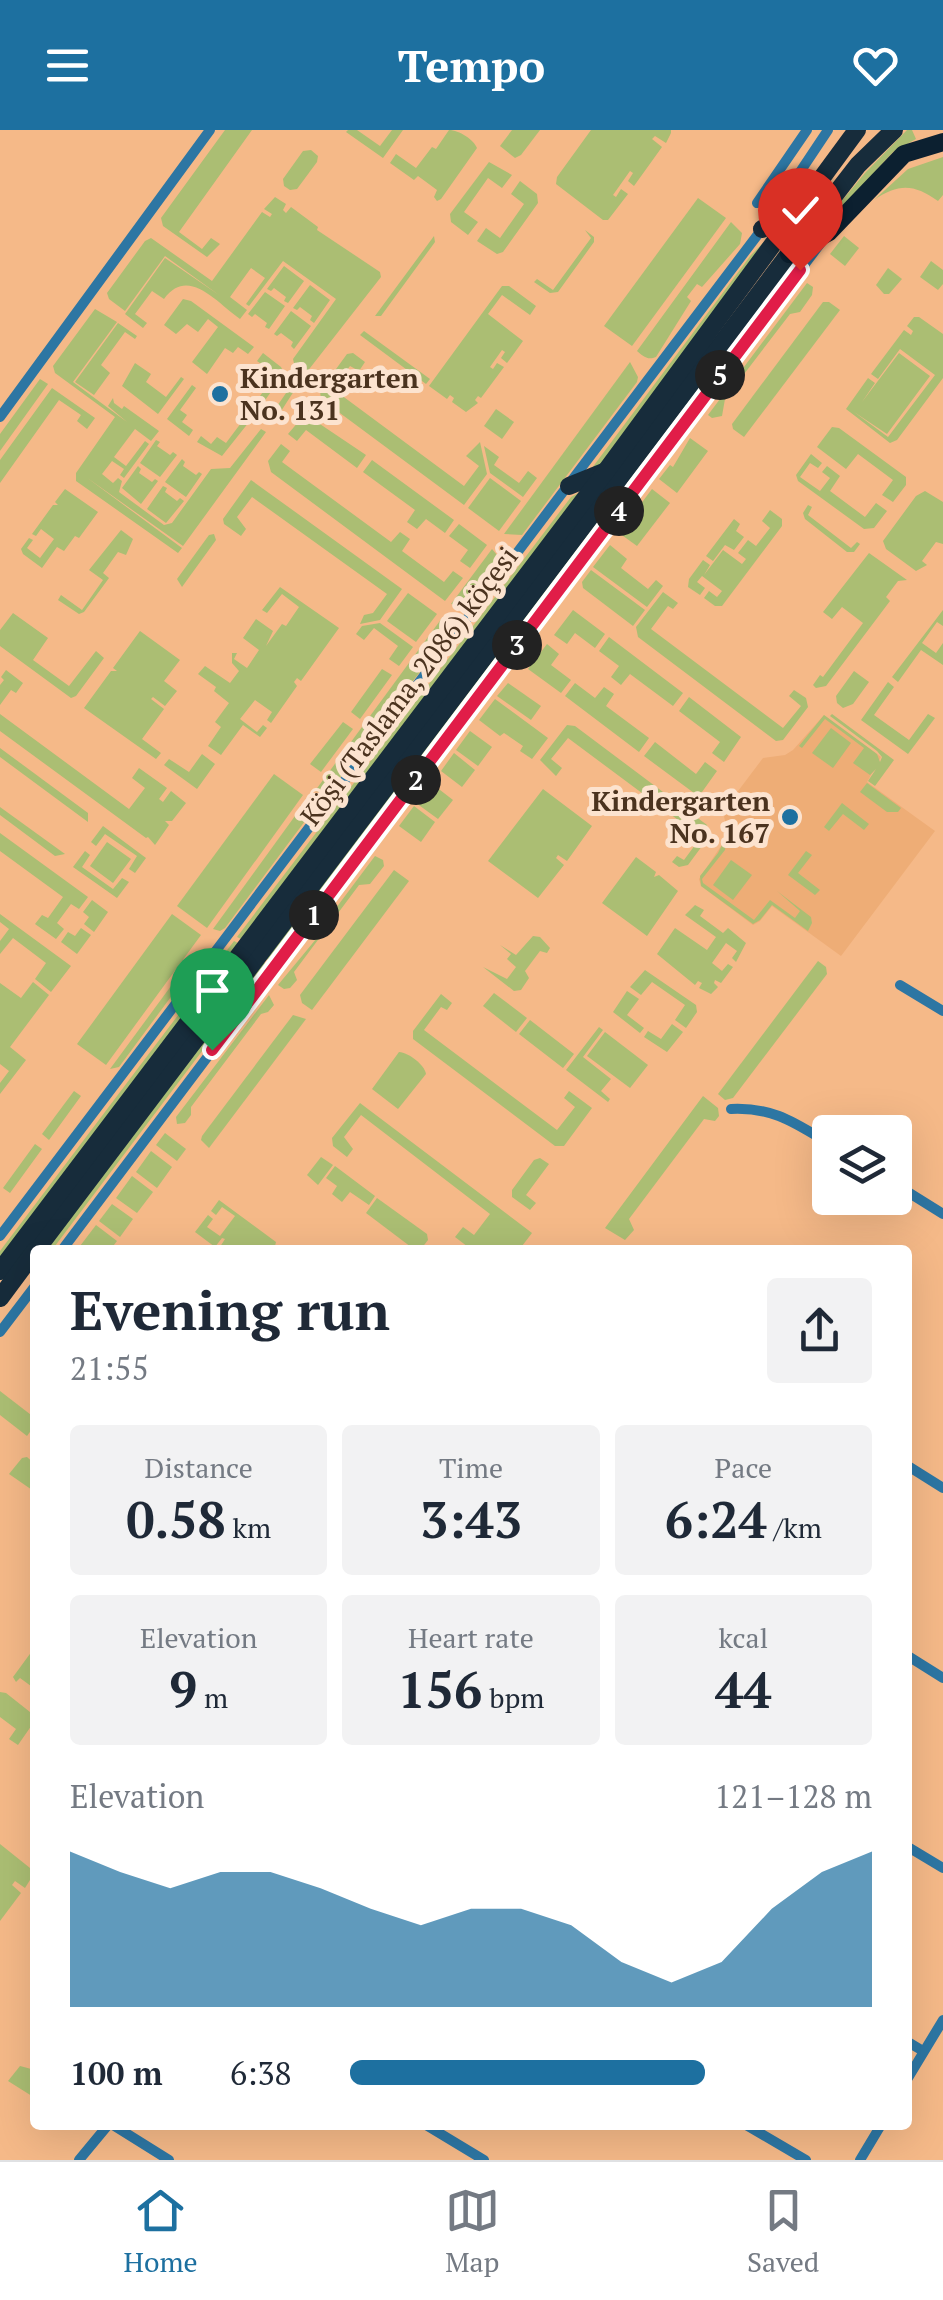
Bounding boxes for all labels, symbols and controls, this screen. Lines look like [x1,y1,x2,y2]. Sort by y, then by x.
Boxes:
text: Tempo [398,35,545,95]
icon: menu [40,38,95,93]
icon: heart [848,38,903,93]
pin [758,168,843,271]
icon: check [773,183,828,238]
pin: 5 [695,350,745,400]
text: 5 [712,356,728,393]
place label: Kindergarten No. 131 [240,359,419,428]
marker: Kindergarten No. 131 [209,383,231,405]
pin: 4 [594,486,644,536]
text: 4 [611,492,627,529]
street label: Köşi (Taslama, 2086) köçesi [293,540,525,832]
pin: 3 [492,620,542,670]
text: 3 [509,626,525,663]
pin: 2 [391,755,441,805]
place label: Kindergarten No. 167 [591,782,770,851]
marker: Kindergarten No. 167 [779,806,801,828]
pin: 1 [289,890,339,940]
text: 1 [306,896,322,933]
pin [170,948,255,1051]
icon: arrive [185,963,240,1018]
map controls [812,1115,912,1215]
button: layers [812,1115,912,1215]
text: Evening run [70,1273,390,1346]
button: share [767,1278,872,1383]
text: 21:55 [70,1347,149,1389]
text: Distance [145,1449,253,1486]
text: Time [439,1449,503,1486]
text: Pace [715,1449,772,1486]
text: 0.58 [126,1486,226,1552]
text: 3:43 [420,1486,522,1552]
text: 6:24 [665,1486,767,1552]
text: km [226,1509,271,1546]
text: /km [767,1509,822,1546]
text: Elevation [140,1619,257,1656]
text: Heart rate [408,1619,534,1656]
text: kcal [718,1619,768,1656]
text: 9 [169,1656,197,1722]
text: 156 [398,1656,482,1722]
text: 44 [715,1656,772,1722]
text: m [197,1679,228,1716]
text: bpm [482,1679,544,1716]
text: Elevation [70,1775,204,1817]
text: 121–128 m [714,1775,872,1817]
text: 100 m [70,2052,162,2094]
text: 6:38 [230,2052,292,2094]
tab: Home [124,2183,198,2280]
tab: Map [445,2183,500,2280]
tab: Saved [747,2183,819,2280]

